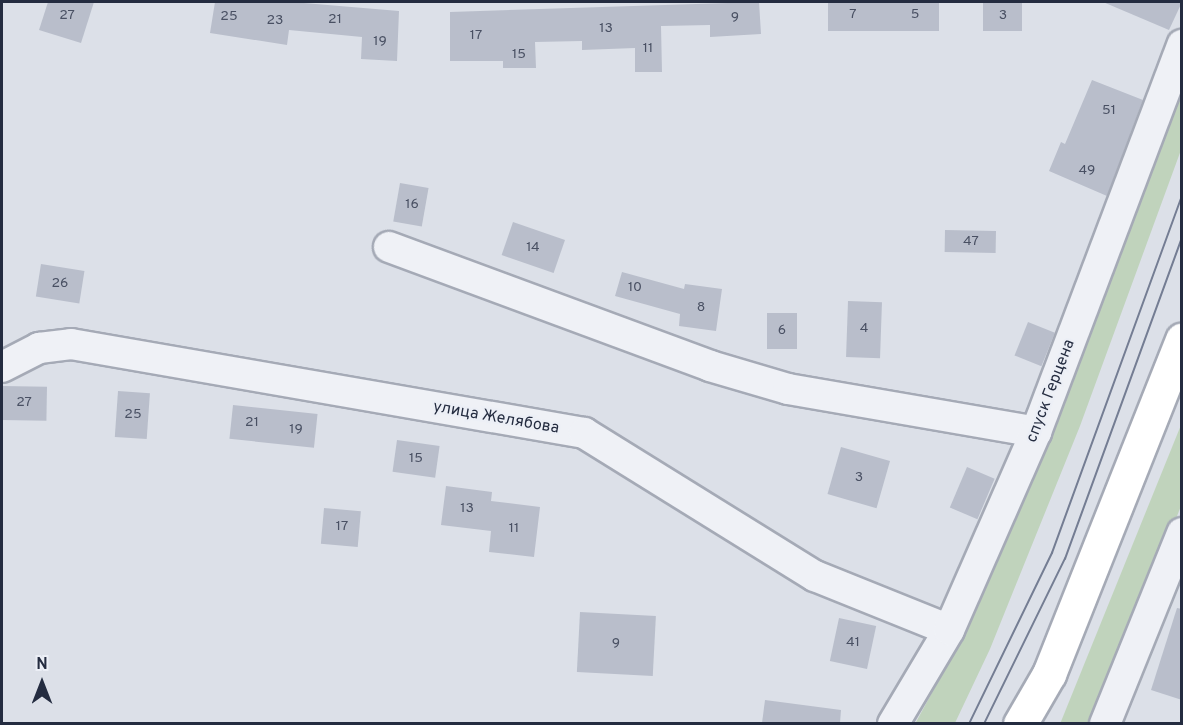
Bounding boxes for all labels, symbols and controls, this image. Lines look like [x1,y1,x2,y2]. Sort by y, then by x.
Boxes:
house number: 7 [849,7,857,23]
house number: 5 [911,7,919,23]
house number: 27 [59,8,75,24]
house number: 3 [999,8,1007,24]
house number: 25 [220,9,238,25]
house number: 9 [731,10,739,26]
house number: 21 [328,12,342,28]
house number: 23 [267,13,283,29]
house number: 13 [599,21,613,37]
house number: 17 [470,28,482,44]
house number: 19 [373,34,387,50]
house number: 11 [643,41,653,57]
house number: 15 [512,47,526,63]
house number: 51 [1102,103,1116,119]
house number: 49 [1079,163,1095,179]
house number: 16 [405,197,419,213]
house number: 47 [963,234,979,250]
house number: 14 [526,240,540,256]
house number: 26 [52,276,68,292]
house number: 10 [628,280,642,296]
house number: 8 [697,300,705,316]
house number: 4 [860,321,868,337]
house number: 6 [778,323,786,339]
street label: спуск Герцена [1023,337,1079,445]
house number: 27 [16,395,32,411]
street label: улица Желябова [431,397,561,439]
house number: 25 [124,407,142,423]
house number: 21 [245,415,259,431]
house number: 19 [289,422,303,438]
house number: 15 [409,451,423,467]
house number: 3 [855,470,863,486]
house number: 13 [460,501,474,517]
house number: 17 [336,519,348,535]
house number: 11 [509,521,519,537]
house number: 41 [846,635,860,651]
house number: 9 [612,636,620,652]
north arrow [12,653,72,713]
text: N [36,655,48,675]

